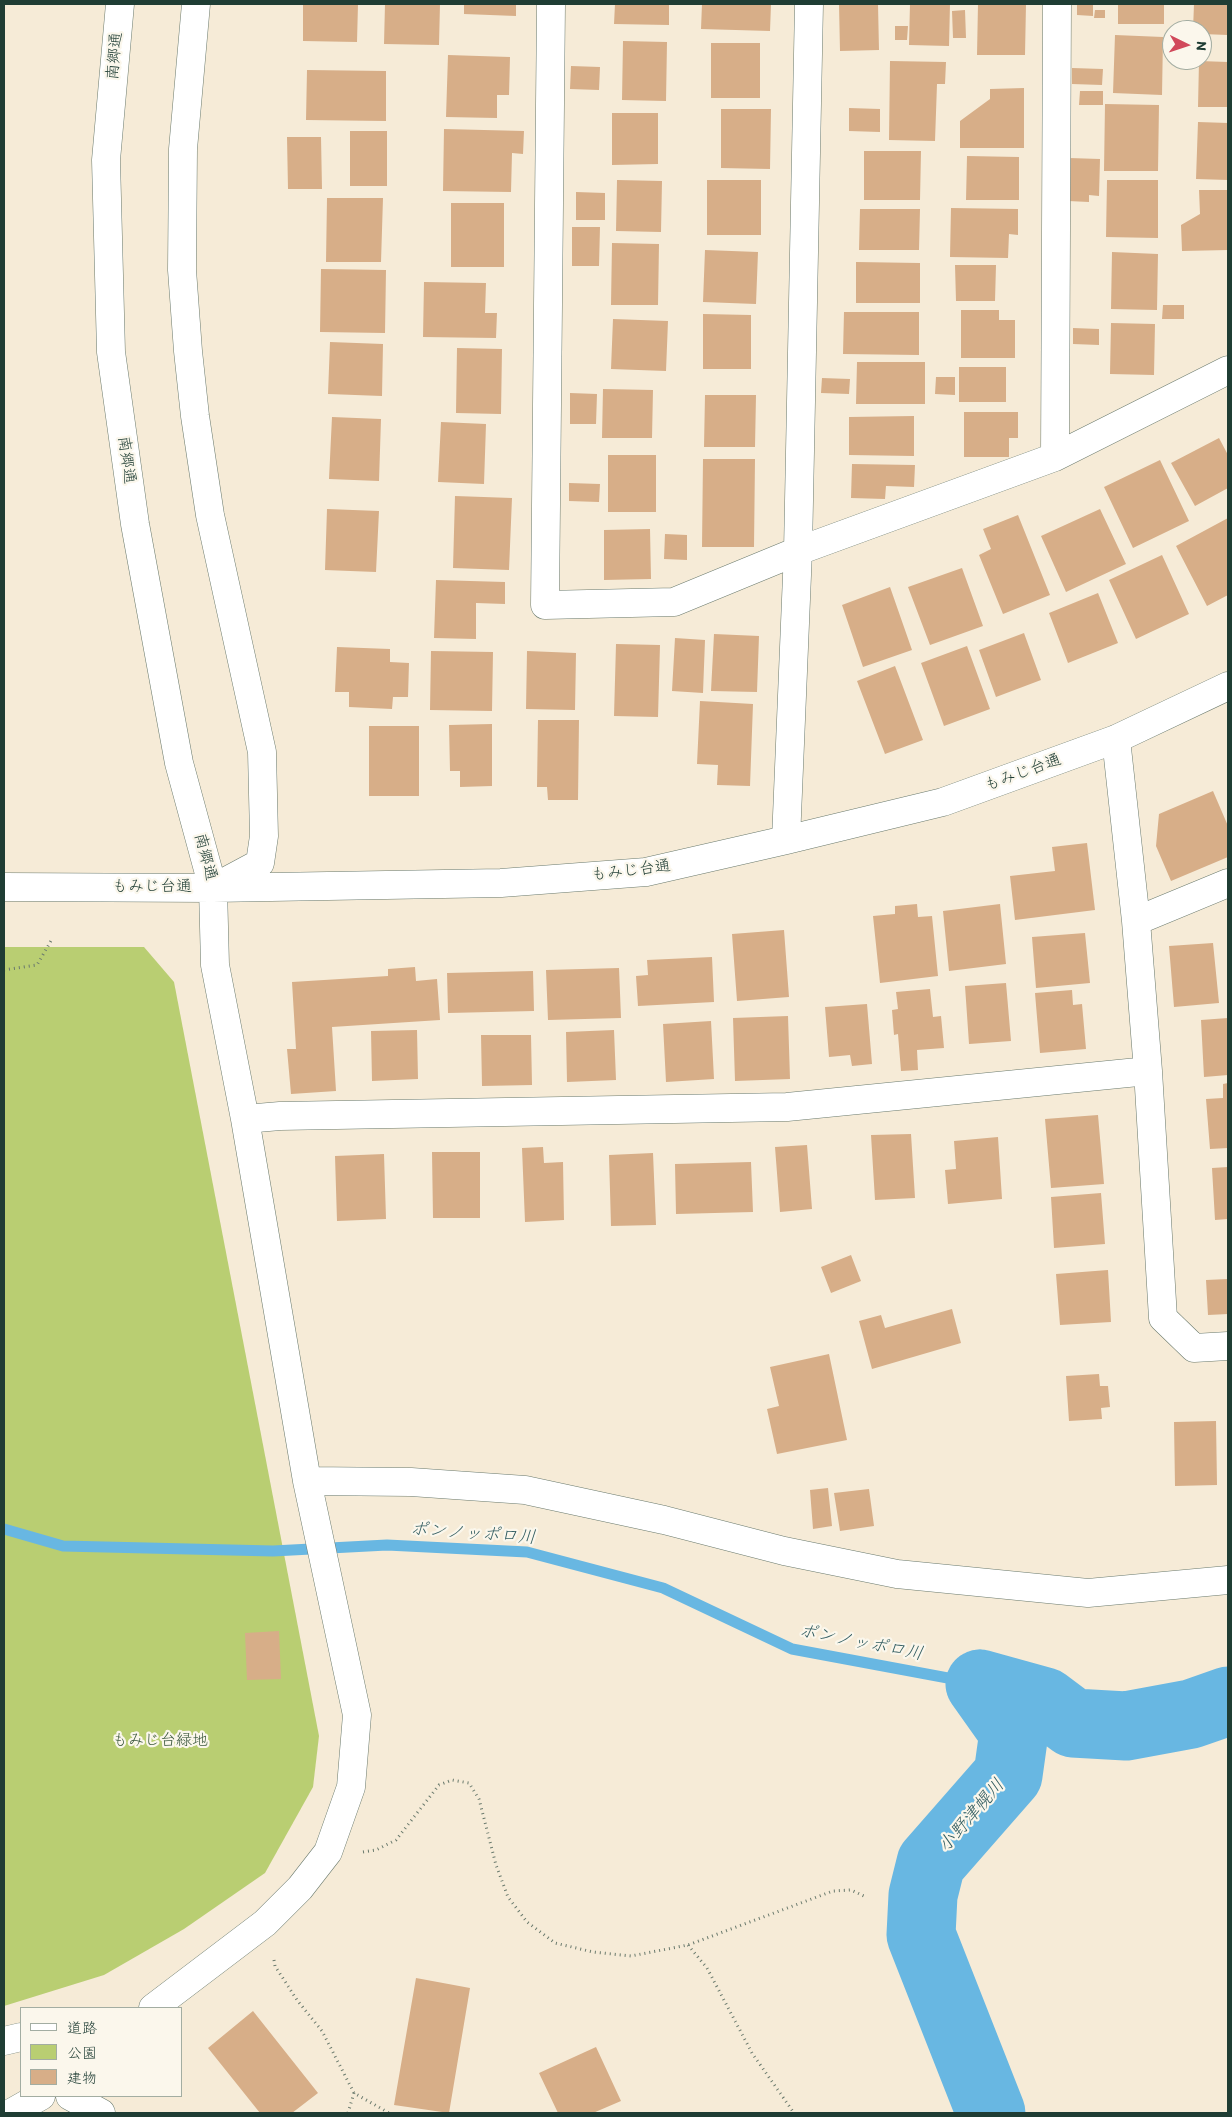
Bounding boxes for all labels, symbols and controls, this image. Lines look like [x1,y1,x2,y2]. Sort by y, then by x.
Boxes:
north arrow [1162,20,1212,70]
street label: 南郷通 [103,31,127,81]
text: N [1193,41,1210,51]
street label: 南郷通 [113,435,139,485]
street label: もみじ台通 [982,750,1064,796]
street label: 南郷通 [190,831,220,883]
street label: もみじ台通 [590,857,672,885]
street label: もみじ台通 [112,877,192,897]
water label: ポンノッポロ川 [409,1519,537,1549]
water label: ポンノッポロ川 [797,1620,925,1666]
park label: もみじ台緑地 [112,1731,208,1751]
water label: 小野津幌川 [934,1775,1010,1857]
legend [20,2007,182,2097]
text: 道路 [67,2019,97,2037]
text: 公園 [67,2044,97,2062]
text: 建物 [67,2069,97,2087]

